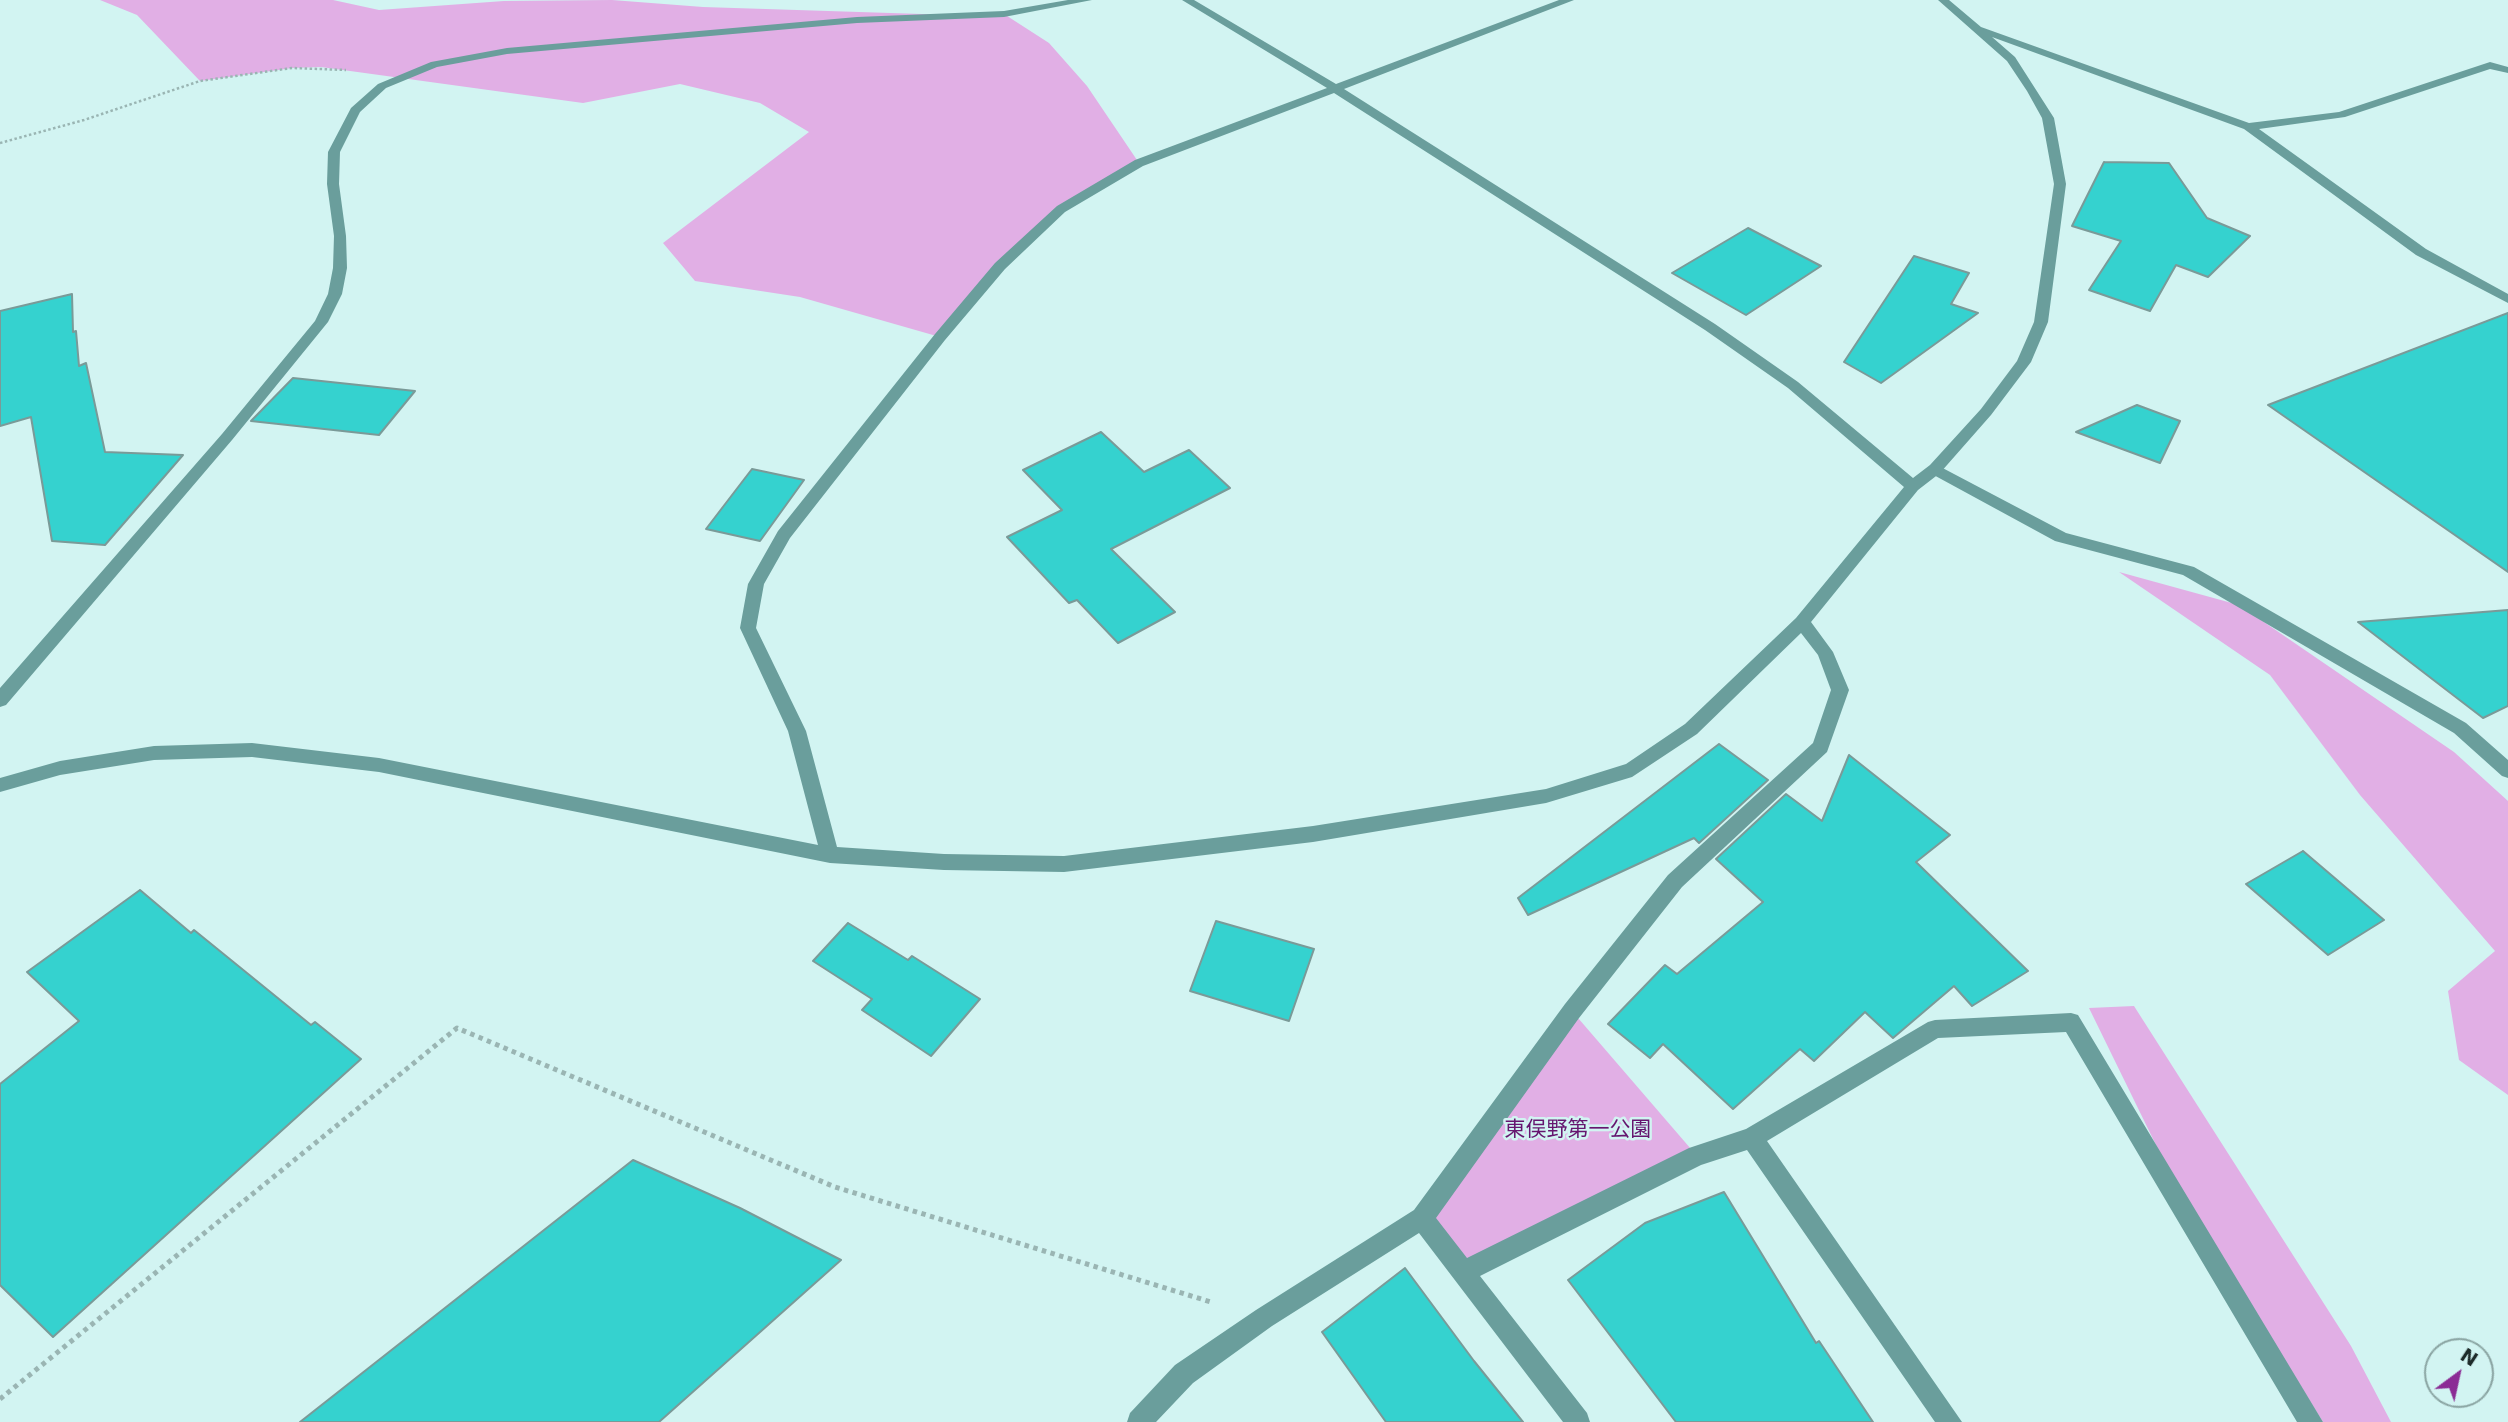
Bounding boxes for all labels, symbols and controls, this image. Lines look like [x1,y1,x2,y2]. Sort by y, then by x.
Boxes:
park label: 東俣野第一公園 [1505,1118,1651,1144]
north arrow [2424,1338,2494,1408]
text: N [2457,1344,2482,1371]

